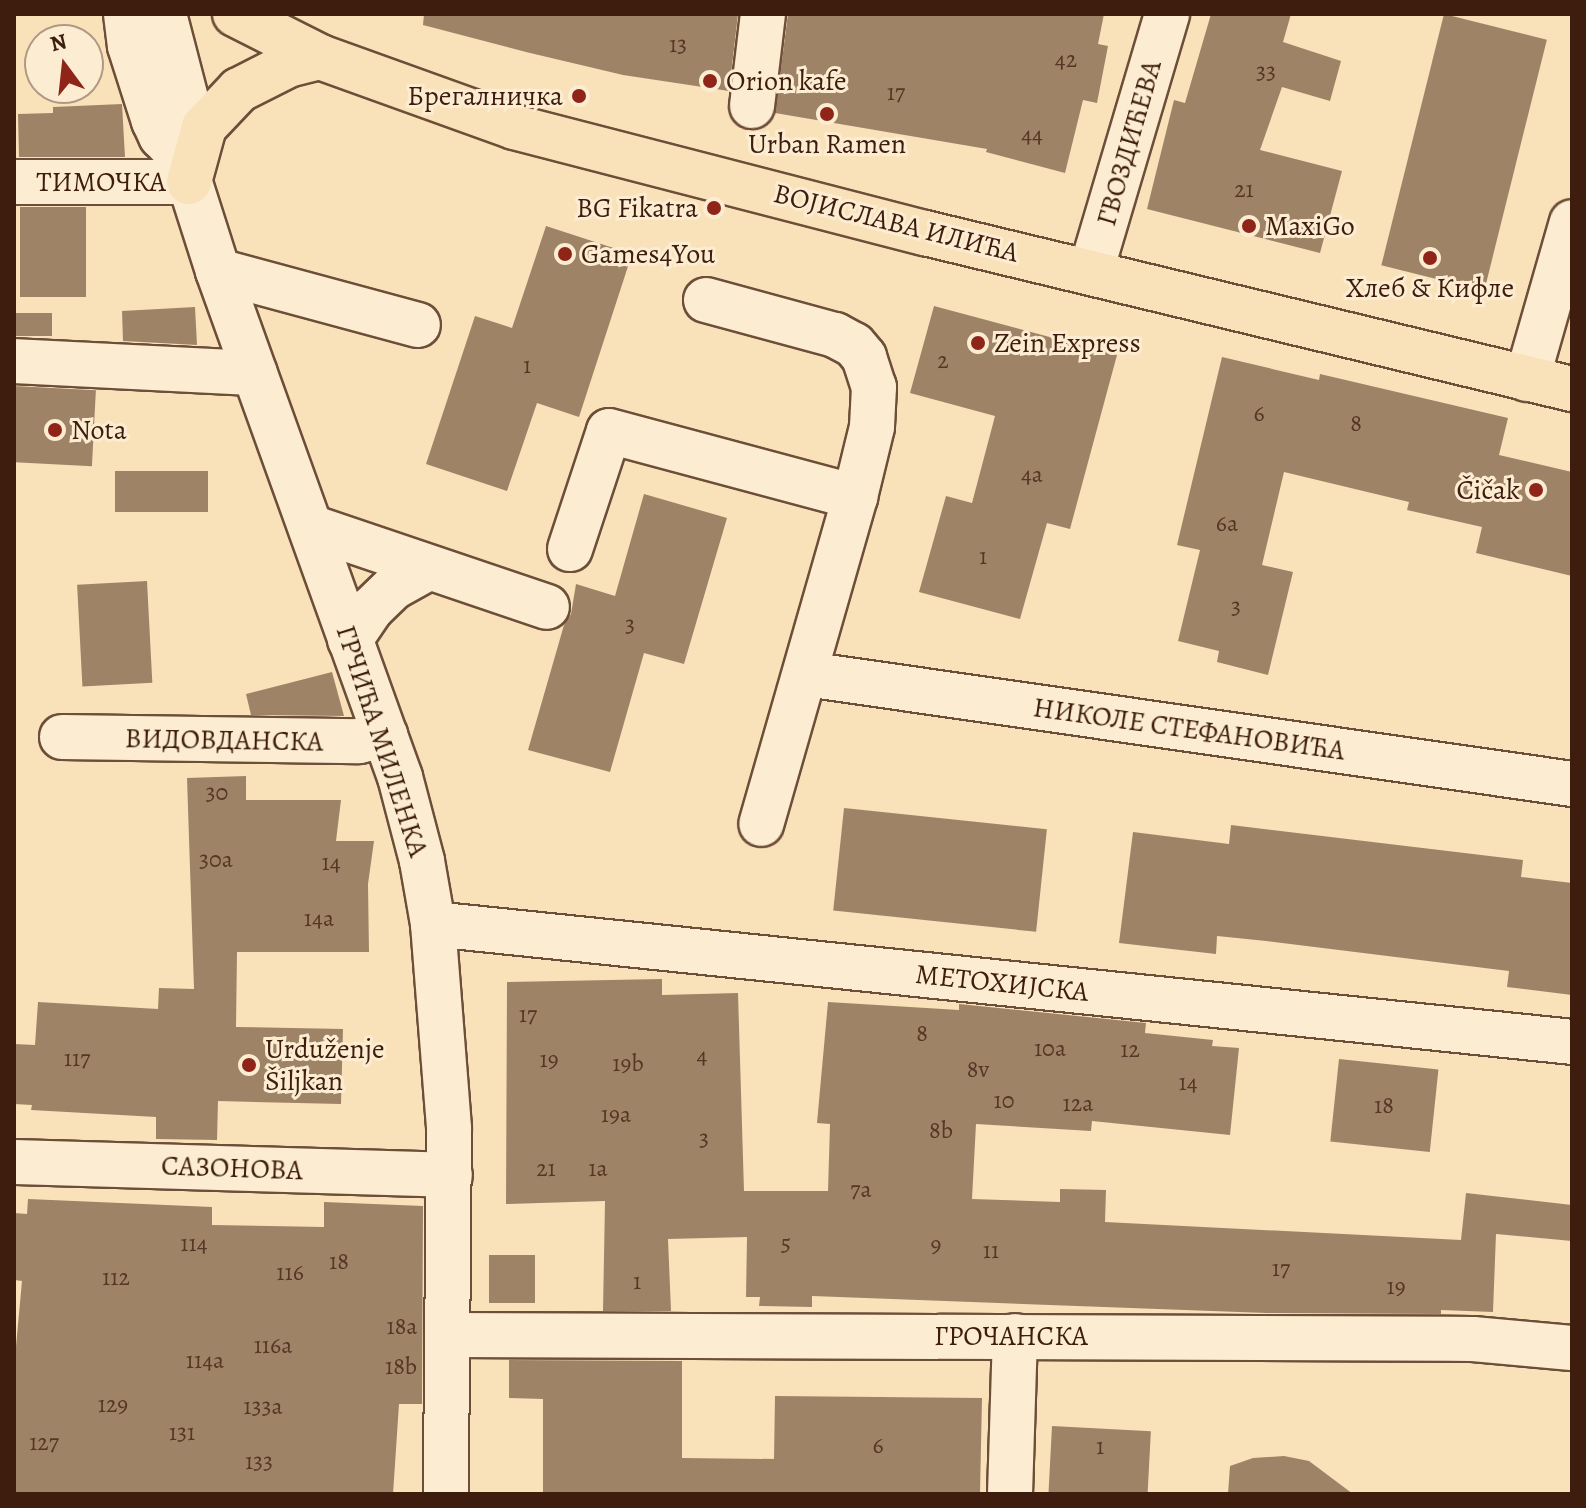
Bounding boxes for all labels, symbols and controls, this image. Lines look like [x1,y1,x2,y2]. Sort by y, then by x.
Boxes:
north arrow [24,24,104,104]
text: N [47,26,70,59]
house number: 13 [669,31,687,59]
house number: 42 [1055,46,1077,74]
street label: ГВОЗДИЋЕВА [1089,56,1169,230]
house number: 33 [1256,58,1276,86]
place label: Orion kafe [726,64,847,98]
marker: Orion kafe [701,72,719,90]
place label: Брегалничка [407,79,563,113]
house number: 17 [887,79,905,107]
marker: Брегалничка [570,87,588,105]
marker: Urban Ramen [818,105,836,123]
house number: 44 [1021,121,1043,149]
place label: Urban Ramen [748,127,906,161]
street label: ТИМОЧКА [36,165,166,199]
street label: ВОЈИСЛАВА ИЛИЋА [770,176,1022,270]
house number: 21 [1234,176,1254,204]
place label: BG Fikatra [576,191,698,225]
marker: BG Fikatra [705,199,723,217]
place label: MaxiGo [1265,209,1355,243]
marker: MaxiGo [1240,217,1258,235]
place label: Games4You [581,237,715,271]
marker: Games4You [556,245,574,263]
marker: Хлеб & Кифле [1421,249,1439,267]
place label: Хлеб & Кифле [1346,271,1514,305]
place label: Zein Express [994,326,1141,360]
marker: Zein Express [969,334,987,352]
house number: 2 [937,347,949,375]
house number: 1 [523,352,531,380]
house number: 6 [1253,400,1265,428]
house number: 8 [1350,410,1362,438]
place label: Nota [71,413,127,447]
marker: Nota [46,421,64,439]
house number: 4a [1021,461,1043,489]
place label: Čičak [1457,473,1520,507]
marker: Čičak [1527,481,1545,499]
house number: 6a [1216,510,1238,538]
house number: 1 [979,543,987,571]
house number: 3 [1231,593,1241,621]
house number: 3 [625,611,635,639]
street label: ГРЧИЋА МИЛЕНКА [329,621,435,861]
street label: НИКОЛЕ СТЕФАНОВИЋА [1031,690,1347,768]
street label: ВИДОВДАНСКА [125,721,323,759]
house number: 30 [206,779,228,807]
house number: 30a [199,846,233,874]
house number: 14 [321,849,341,877]
house number: 14a [304,905,334,933]
street label: МЕТОХИЈСКА [914,957,1090,1009]
house number: 17 [519,1001,537,1029]
house number: 8 [916,1020,928,1048]
place label: Urduženje Šiljkan [265,1032,384,1098]
house number: 10a [1034,1035,1066,1063]
house number: 12 [1120,1036,1140,1064]
house number: 4 [697,1042,707,1070]
house number: 117 [64,1045,90,1073]
house number: 19 [539,1046,559,1074]
house number: 19b [612,1050,644,1078]
marker: Urduženje Šiljkan [240,1056,258,1074]
house number: 8v [967,1056,989,1084]
house number: 14 [1178,1069,1198,1097]
house number: 10 [994,1087,1014,1115]
house number: 12a [1063,1090,1093,1118]
house number: 18 [1374,1092,1394,1120]
house number: 19a [601,1101,631,1129]
house number: 8b [929,1117,953,1145]
house number: 3 [699,1125,709,1153]
street label: САЗОНОВА [161,1149,303,1187]
house number: 21 [536,1155,556,1183]
house number: 1a [588,1155,608,1183]
house number: 7a [850,1176,872,1204]
house number: 114 [180,1230,208,1258]
house number: 5 [781,1230,791,1258]
house number: 9 [931,1231,941,1259]
house number: 11 [983,1237,999,1265]
house number: 18 [329,1248,349,1276]
house number: 17 [1272,1255,1290,1283]
house number: 116 [276,1259,304,1287]
house number: 112 [102,1264,130,1292]
house number: 1 [633,1268,641,1296]
house number: 19 [1386,1273,1406,1301]
house number: 18a [386,1313,418,1341]
street label: ГРОЧАНСКА [934,1319,1088,1353]
house number: 116a [254,1332,292,1360]
house number: 114a [186,1347,224,1375]
house number: 18b [385,1353,417,1381]
house number: 129 [98,1391,128,1419]
house number: 133a [243,1393,283,1421]
house number: 131 [169,1419,195,1447]
house number: 127 [29,1429,59,1457]
house number: 6 [872,1432,884,1460]
house number: 1 [1096,1433,1104,1461]
house number: 133 [245,1448,273,1476]

